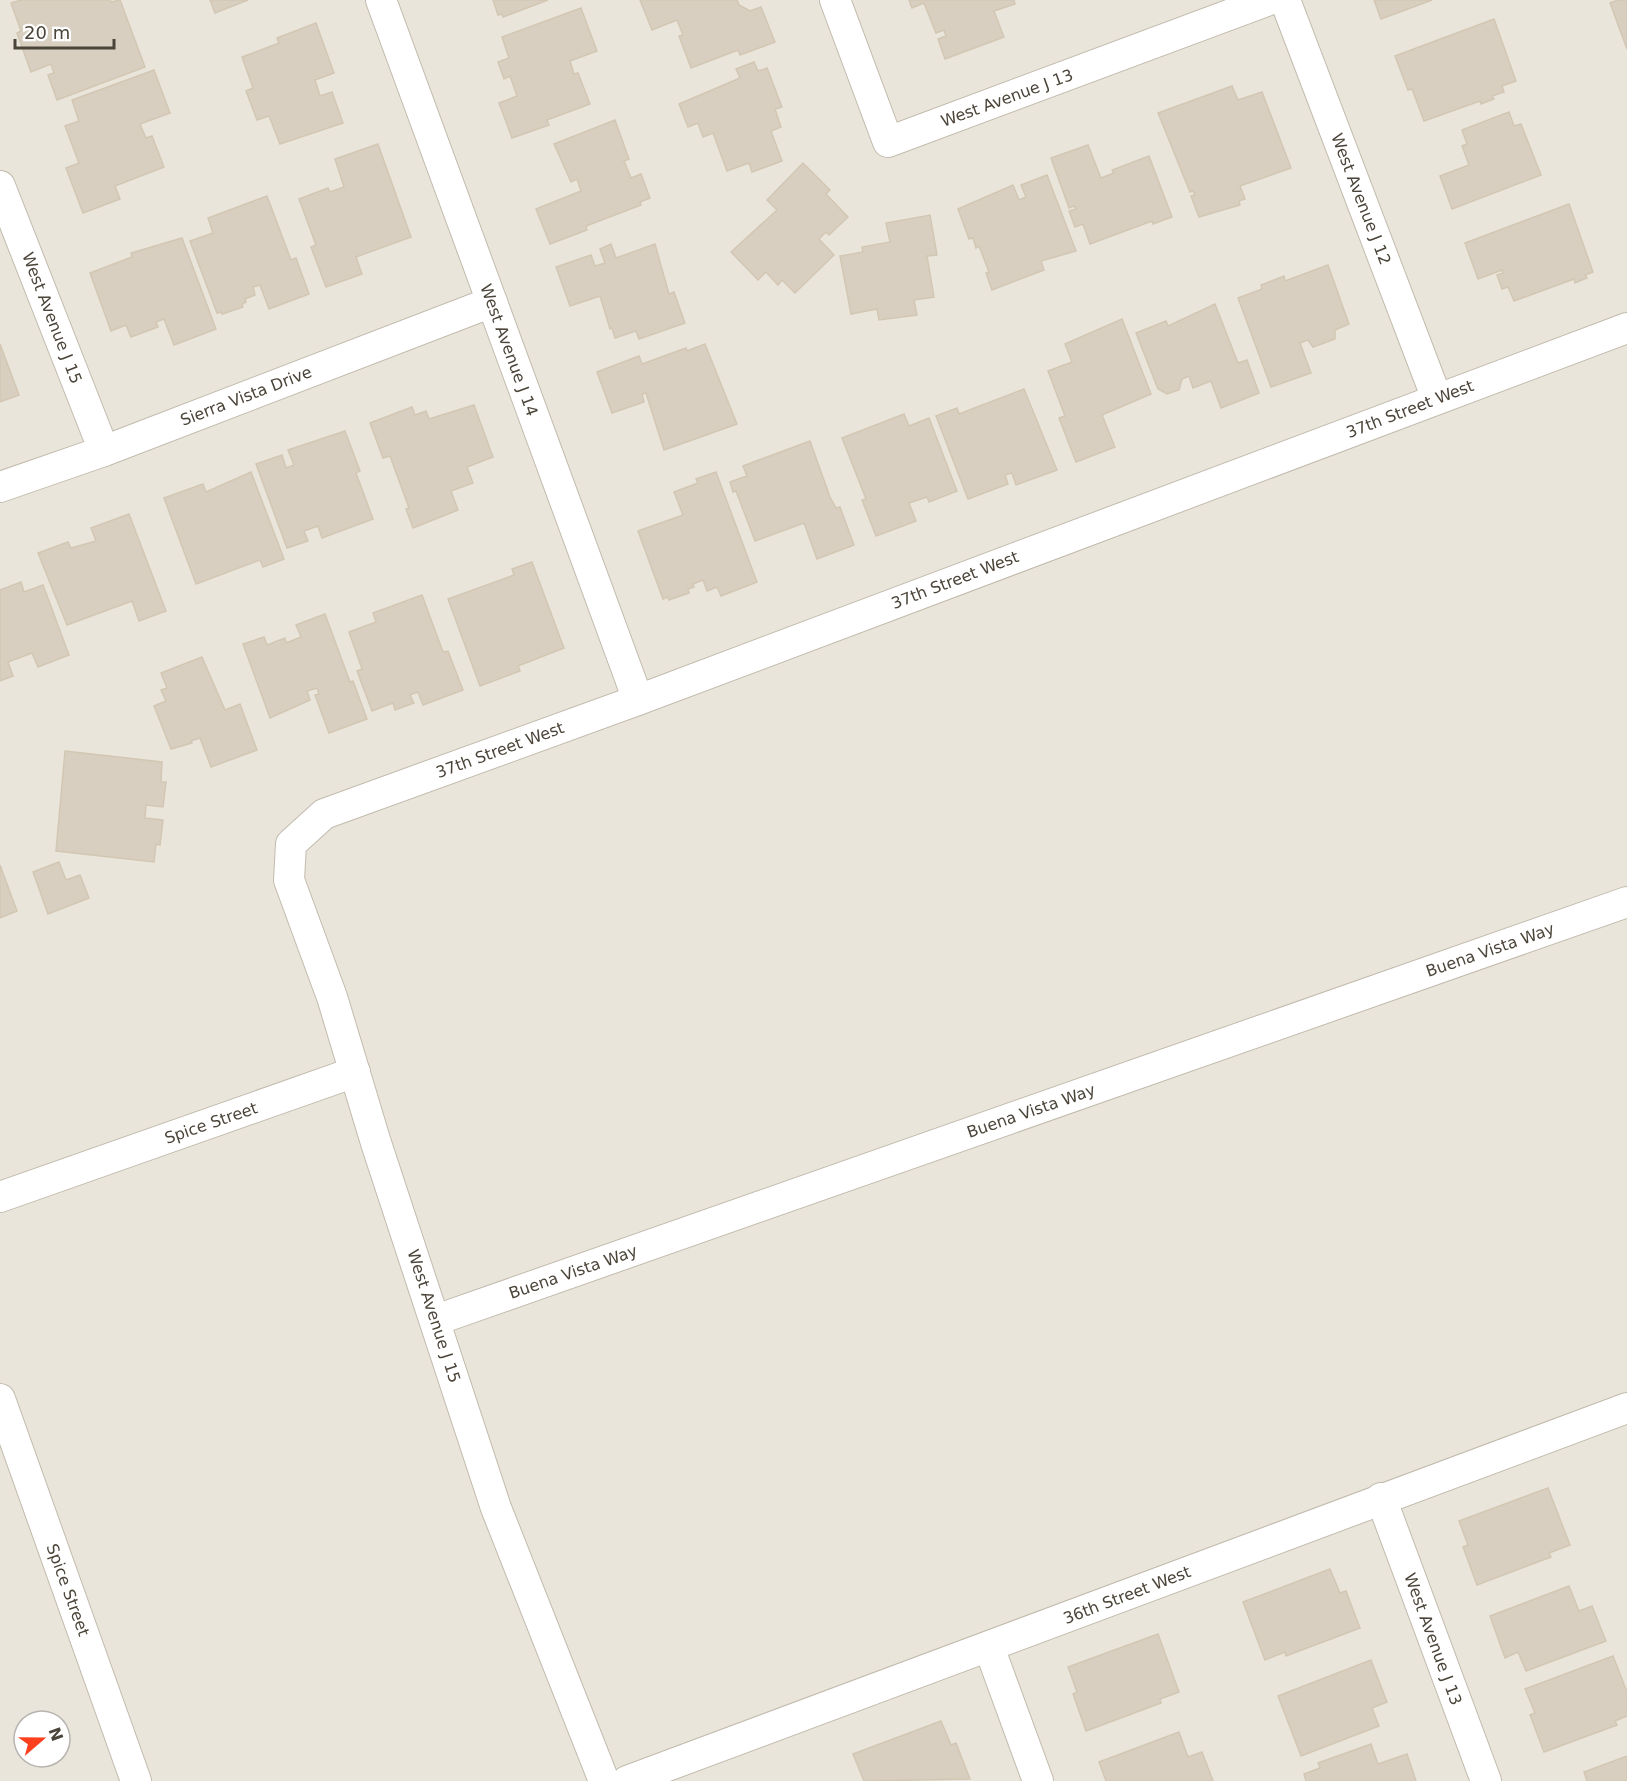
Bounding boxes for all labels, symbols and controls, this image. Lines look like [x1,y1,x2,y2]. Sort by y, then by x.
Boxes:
scale bar [15,12,114,50]
text: 20 m [24,22,70,43]
street label: West Avenue J 13 [938,65,1076,131]
street label: West Avenue J 12 [1327,131,1395,267]
street label: West Avenue J 15 [18,250,86,386]
street label: West Avenue J 14 [476,281,542,419]
street label: Sierra Vista Drive [178,362,314,430]
street label: 37th Street West [1344,376,1476,442]
street label: 37th Street West [889,547,1021,613]
street label: 37th Street West [433,718,567,782]
street label: Buena Vista Way [1423,919,1557,981]
street label: Buena Vista Way [964,1080,1098,1142]
street label: Spice Street [162,1098,260,1148]
street label: Buena Vista Way [506,1241,640,1303]
street label: West Avenue J 15 [403,1247,465,1385]
street label: Spice Street [42,1541,94,1639]
street label: 36th Street West [1061,1562,1193,1628]
street label: West Avenue J 13 [1400,1570,1466,1708]
north arrow [12,1709,72,1769]
text: N [44,1724,67,1744]

